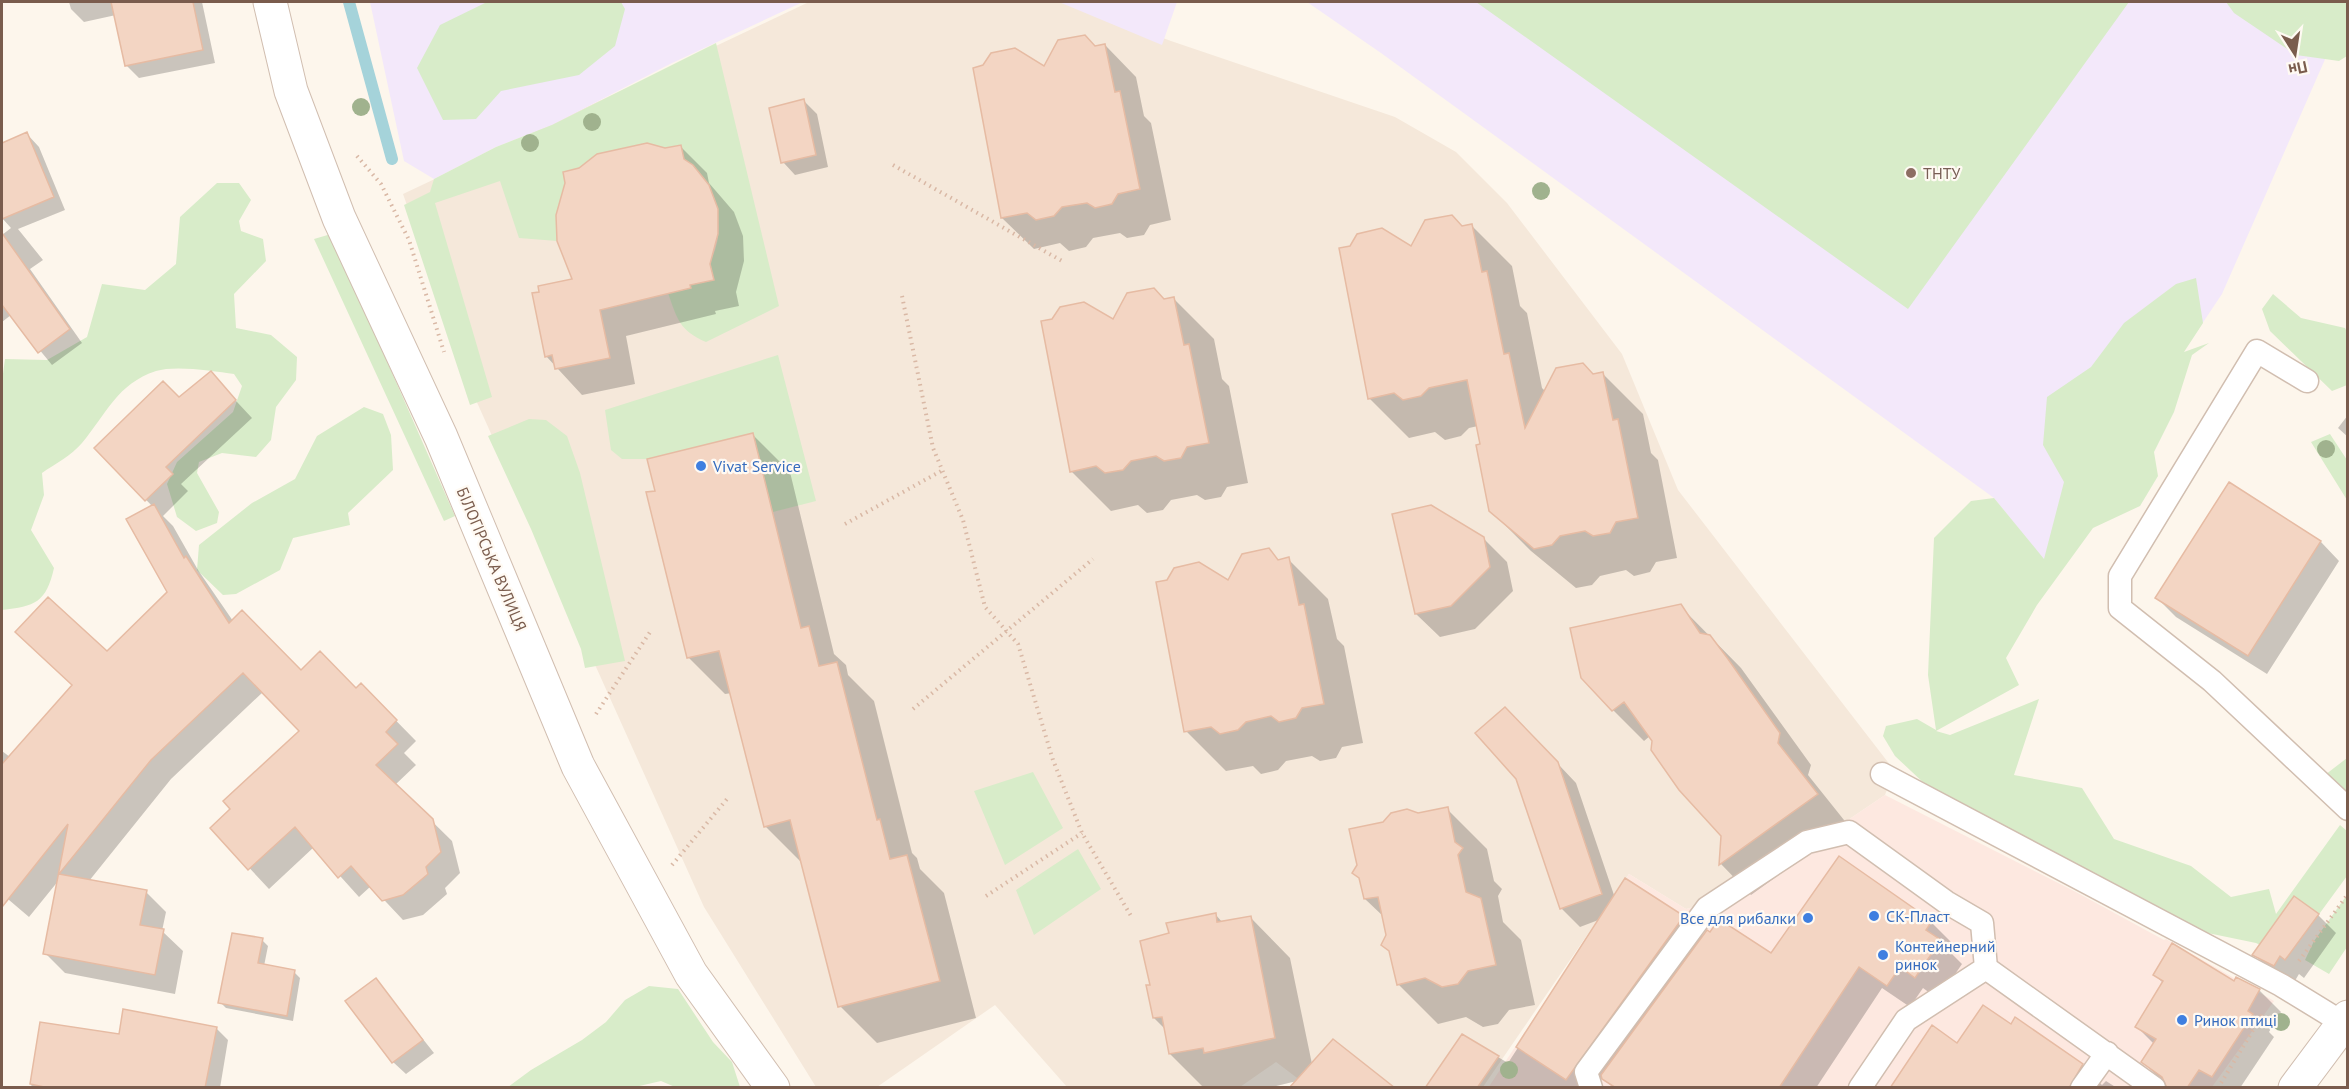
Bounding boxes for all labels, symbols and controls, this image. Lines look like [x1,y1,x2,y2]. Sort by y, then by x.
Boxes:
north arrow [2265,24,2325,84]
text: Пн [2287,57,2309,80]
place label: ТНТУ [1923,163,1961,183]
marker: ТНТУ [1904,166,1918,180]
place label: Vivat Service [712,456,801,476]
marker: Vivat Service [694,459,708,473]
street label: БІЛОГІРСЬКА ВУЛИЦЯ [453,484,531,634]
place label: СК-Пласт [1886,906,1950,926]
place label: Все для рибалки [1680,908,1796,928]
marker: СК-Пласт [1867,909,1881,923]
marker: Все для рибалки [1801,911,1815,925]
place label: Контейнерний ринок [1895,936,1995,974]
marker: Контейнерний ринок [1876,948,1890,962]
place label: Ринок птиці [2194,1010,2277,1030]
marker: Ринок птиці [2175,1013,2189,1027]

